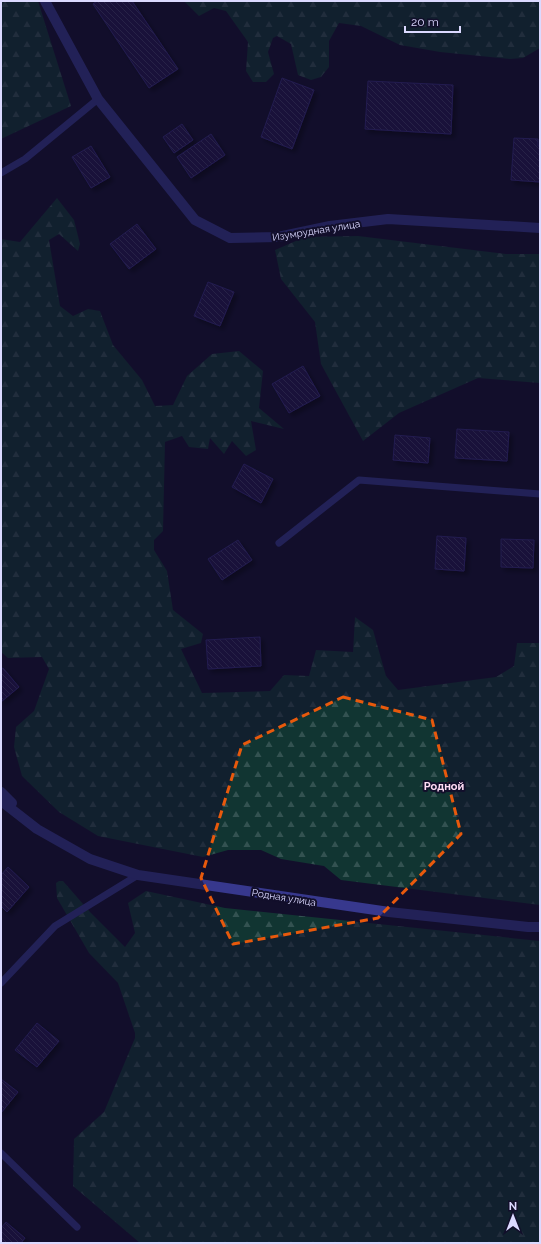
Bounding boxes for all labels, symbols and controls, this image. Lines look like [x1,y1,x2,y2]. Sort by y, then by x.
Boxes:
scale bar [405,8,460,34]
text: 20 m [411,15,439,29]
street label: Изумрудная улица [271,218,361,243]
district label: Родной [424,780,465,793]
street label: Родная улица [251,887,317,908]
north arrow [493,1196,533,1236]
text: N [509,1200,517,1213]

